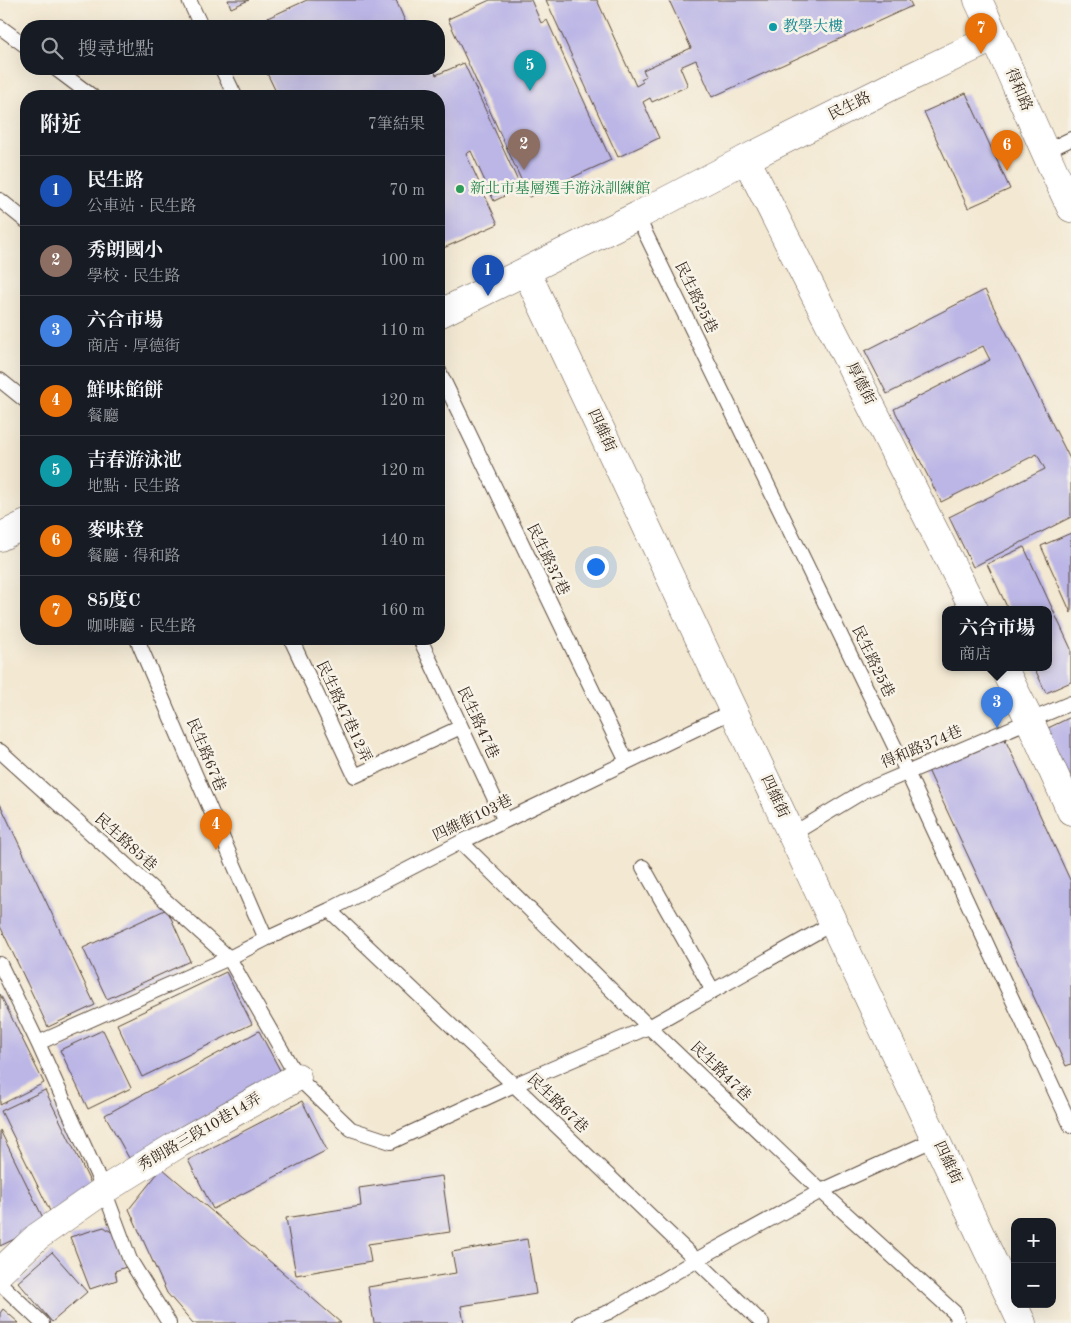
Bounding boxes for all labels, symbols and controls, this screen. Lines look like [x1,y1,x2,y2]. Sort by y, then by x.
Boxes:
pin: 7 [965,13,997,54]
place label: 教學大樓 [783,18,843,35]
search box [20,20,445,75]
marker: 教學大樓 [767,21,779,33]
icon: search [38,34,66,62]
text: 搜尋地點 [78,41,154,60]
pin: 5 [514,50,546,91]
street label: 得和路 [1002,66,1036,114]
street label: 民生路 [826,89,874,124]
text: 附近 [40,115,82,136]
text: 7筆結果 [368,117,425,133]
pin: 2 [508,129,540,170]
pin: 6 [991,130,1023,171]
text: 民生路 [87,172,144,191]
place label: 新北市基層選手游泳訓練館 [470,179,650,197]
text: 1 [51,183,61,199]
text: 70 m [389,183,425,199]
marker: 新北市基層選手游泳訓練館 [454,183,466,195]
text: 公車站 · 民生路 [87,199,196,215]
text: 秀朗國小 [87,242,163,261]
text: 2 [51,253,61,269]
text: 100 m [380,253,425,269]
pin: 1 [472,255,504,296]
street label: 民生路25巷 [671,259,721,336]
text: 學校 · 民生路 [87,269,180,285]
text: 六合市場 [87,312,163,331]
text: 3 [51,323,61,339]
text: 110 m [380,323,425,339]
text: 商店 · 厚德街 [87,339,180,355]
street label: 厚德街 [843,360,879,407]
text: 鮮味餡餅 [87,382,163,401]
text: 4 [51,393,61,409]
text: 120 m [380,393,425,409]
street label: 四維街 [585,407,619,455]
text: 餐廳 [87,409,119,425]
text: 吉春游泳池 [87,452,182,471]
text: 5 [51,463,61,479]
text: 120 m [380,463,425,479]
text: 地點 · 民生路 [87,479,180,495]
street label: 民生路37巷 [523,521,573,598]
text: 麥味登 [87,522,144,541]
text: 6 [51,533,61,549]
text: 140 m [380,533,425,549]
text: 餐廳 · 得和路 [87,549,180,565]
your location [583,554,609,580]
text: 85度C [87,592,141,611]
text: 7 [51,603,61,619]
text: 160 m [380,603,425,619]
popup [942,606,1052,671]
text: 咖啡廳 · 民生路 [87,619,196,635]
text: 六合市場 [959,620,1035,639]
street label: 民生路25巷 [848,623,898,700]
text: 商店 [959,647,991,663]
street label: 民生路47巷12弄 [313,658,375,765]
street label: 民生路47巷 [454,684,502,761]
pin: 3 [981,687,1013,728]
street label: 民生路67巷 [183,716,229,794]
street label: 得和路374巷 [879,722,965,772]
street label: 四維街 [758,773,792,821]
street label: 四維街103巷 [430,792,515,845]
pin: 4 [200,809,232,850]
street label: 民生路85巷 [91,810,160,874]
street label: 民生路47巷 [687,1038,754,1104]
street label: 民生路67巷 [524,1070,591,1136]
street label: 秀朗路三段10巷14弄 [135,1090,264,1174]
street label: 四維街 [931,1139,965,1187]
map controls [1011,1218,1056,1308]
button: + [1011,1218,1056,1263]
button: − [1011,1263,1056,1308]

